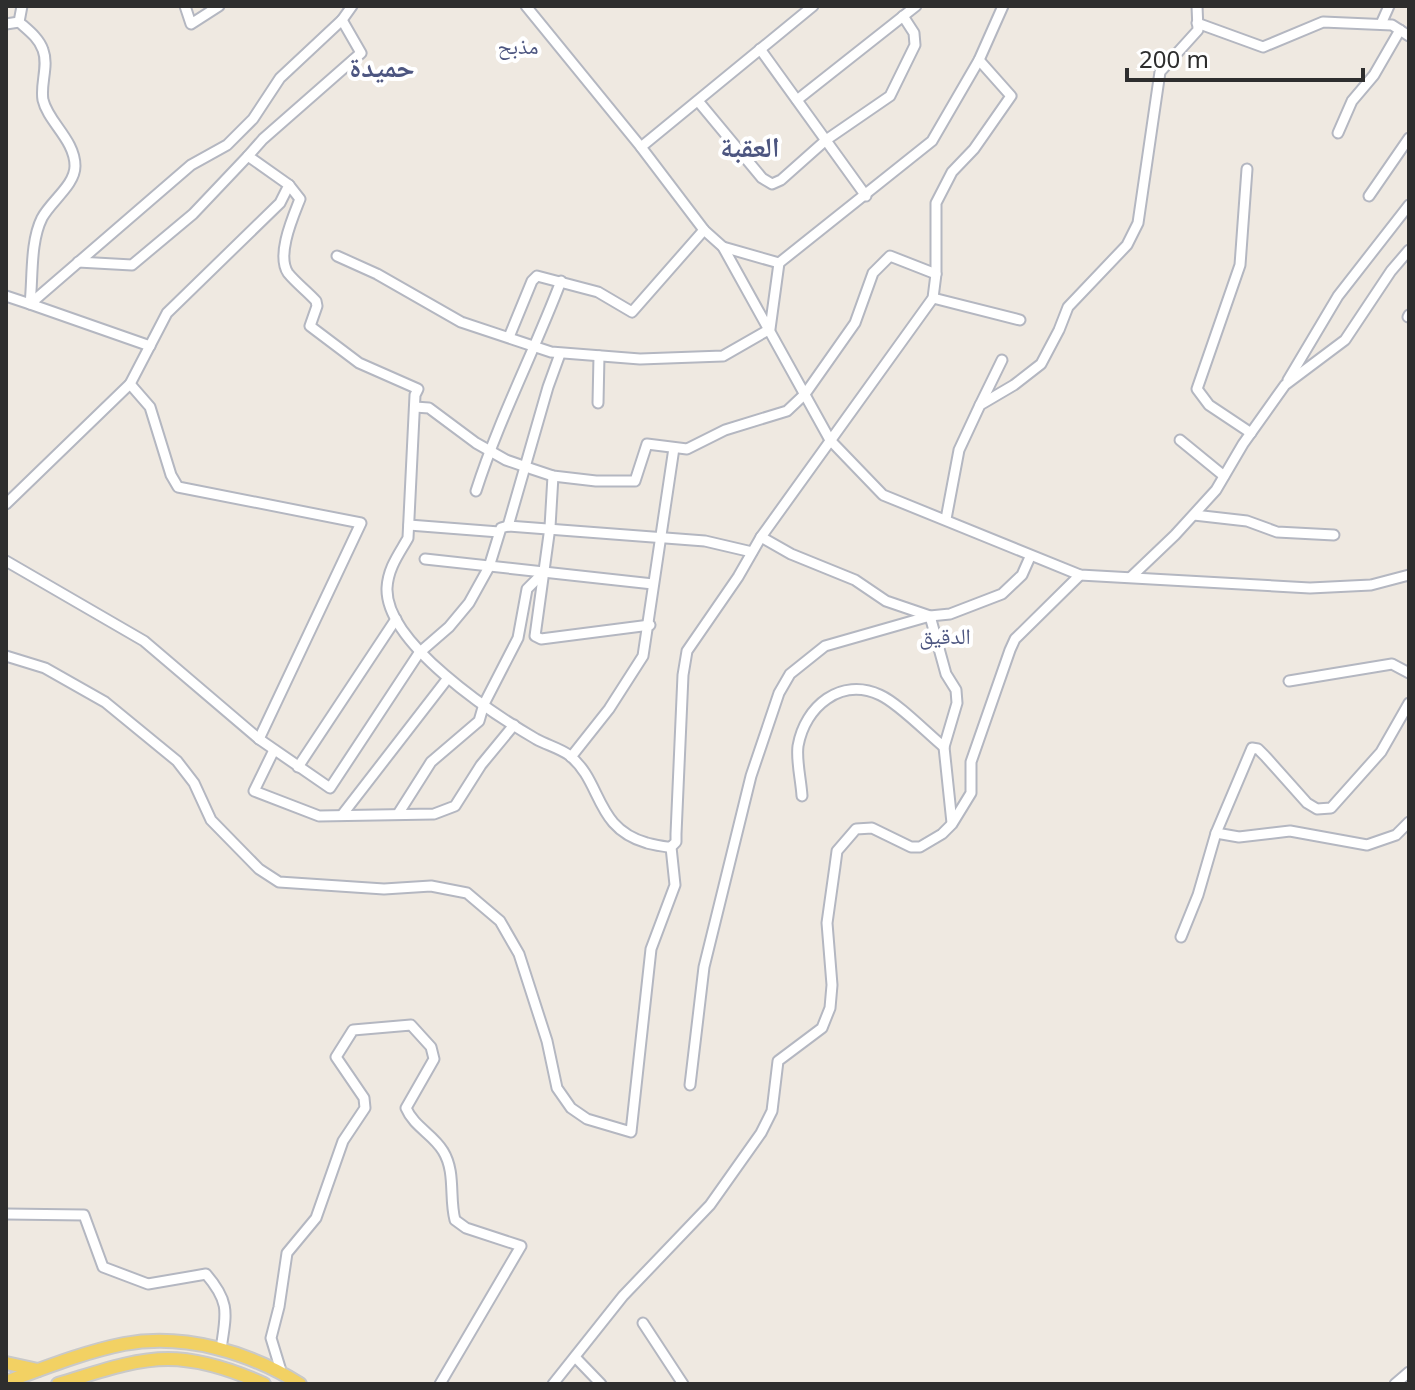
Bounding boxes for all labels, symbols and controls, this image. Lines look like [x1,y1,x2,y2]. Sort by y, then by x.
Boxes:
district label: مذبح [497,30,539,60]
scale bar [1127,32,1363,82]
text: 200 m [1139,42,1209,75]
district label: حميدة [349,47,415,85]
district label: العقبة [720,127,780,165]
district label: الدقيق [919,620,971,650]

